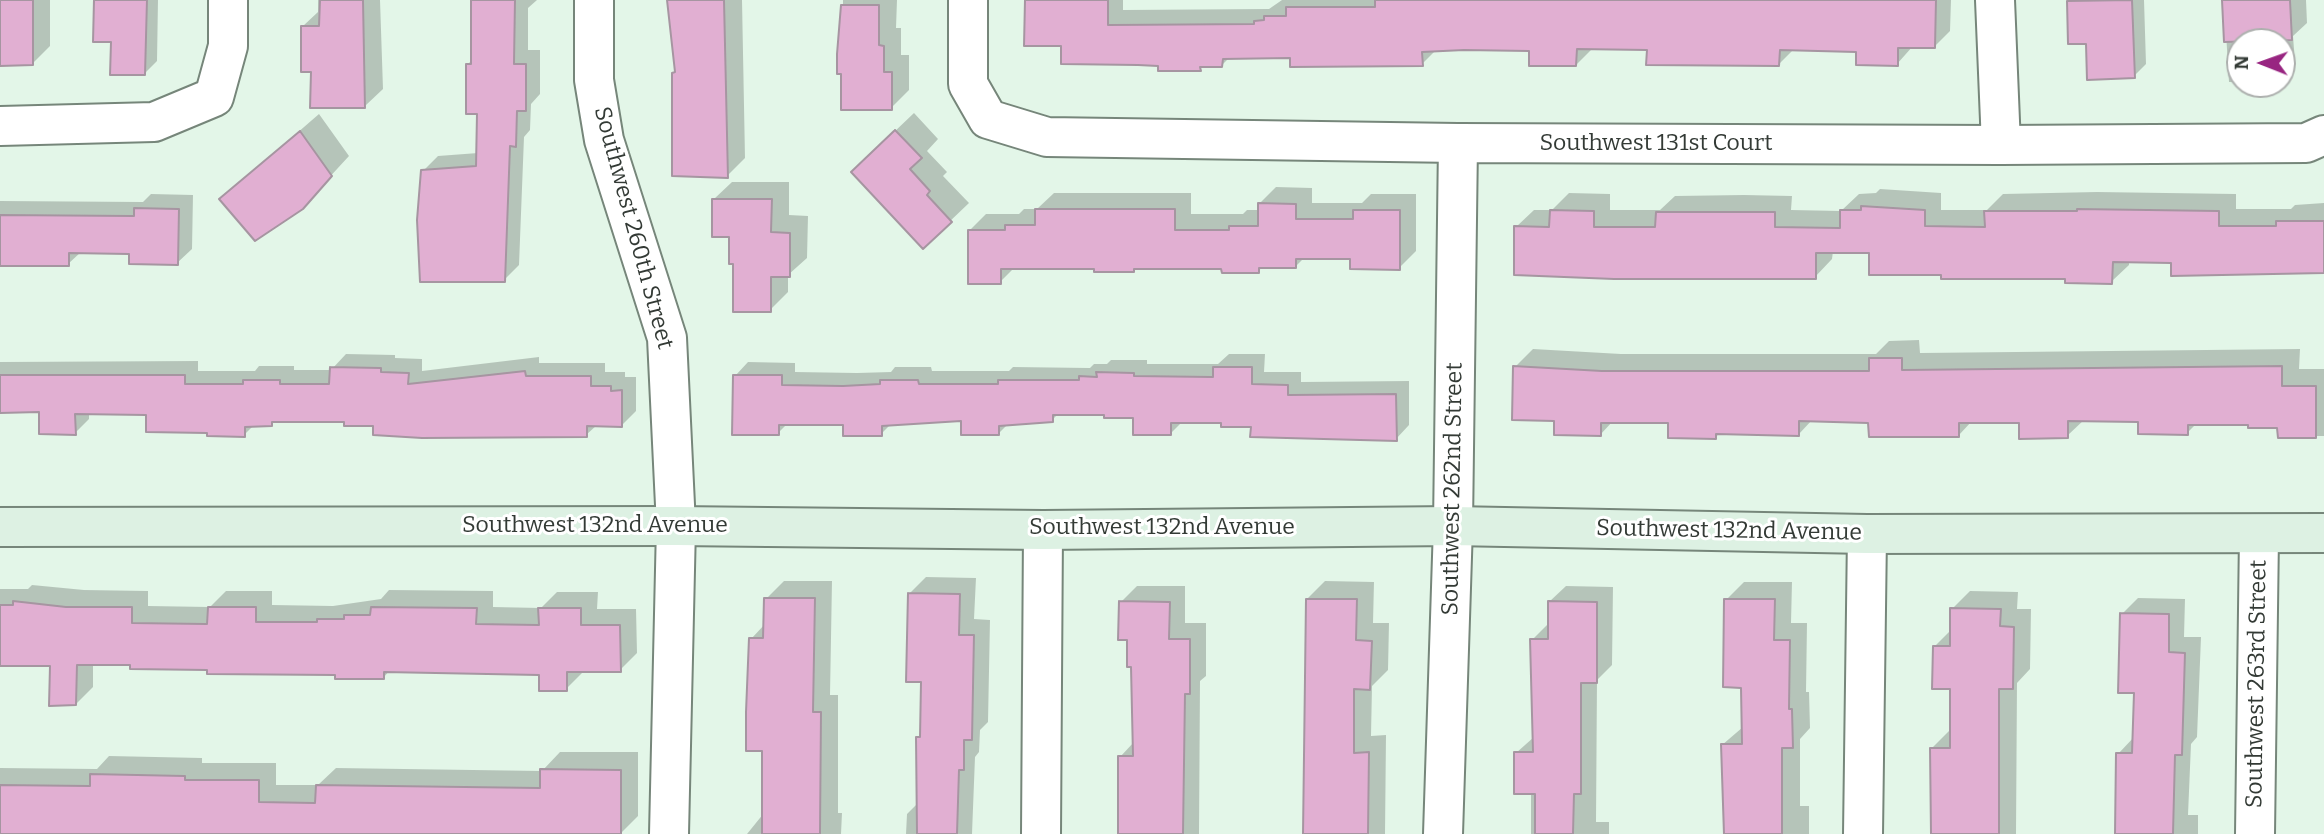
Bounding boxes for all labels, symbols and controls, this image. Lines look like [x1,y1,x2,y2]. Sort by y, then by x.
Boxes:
north arrow [2226,28,2296,98]
text: N [2230,55,2253,70]
street label: Southwest 260th Street [587,104,679,352]
street label: Southwest 131st Court [1539,130,1773,158]
street label: Southwest 262nd Street [1437,362,1469,616]
street label: Southwest 132nd Avenue [462,512,728,540]
street label: Southwest 132nd Avenue [1029,514,1295,542]
street label: Southwest 132nd Avenue [1596,515,1862,547]
street label: Southwest 263rd Street [2241,560,2273,808]

